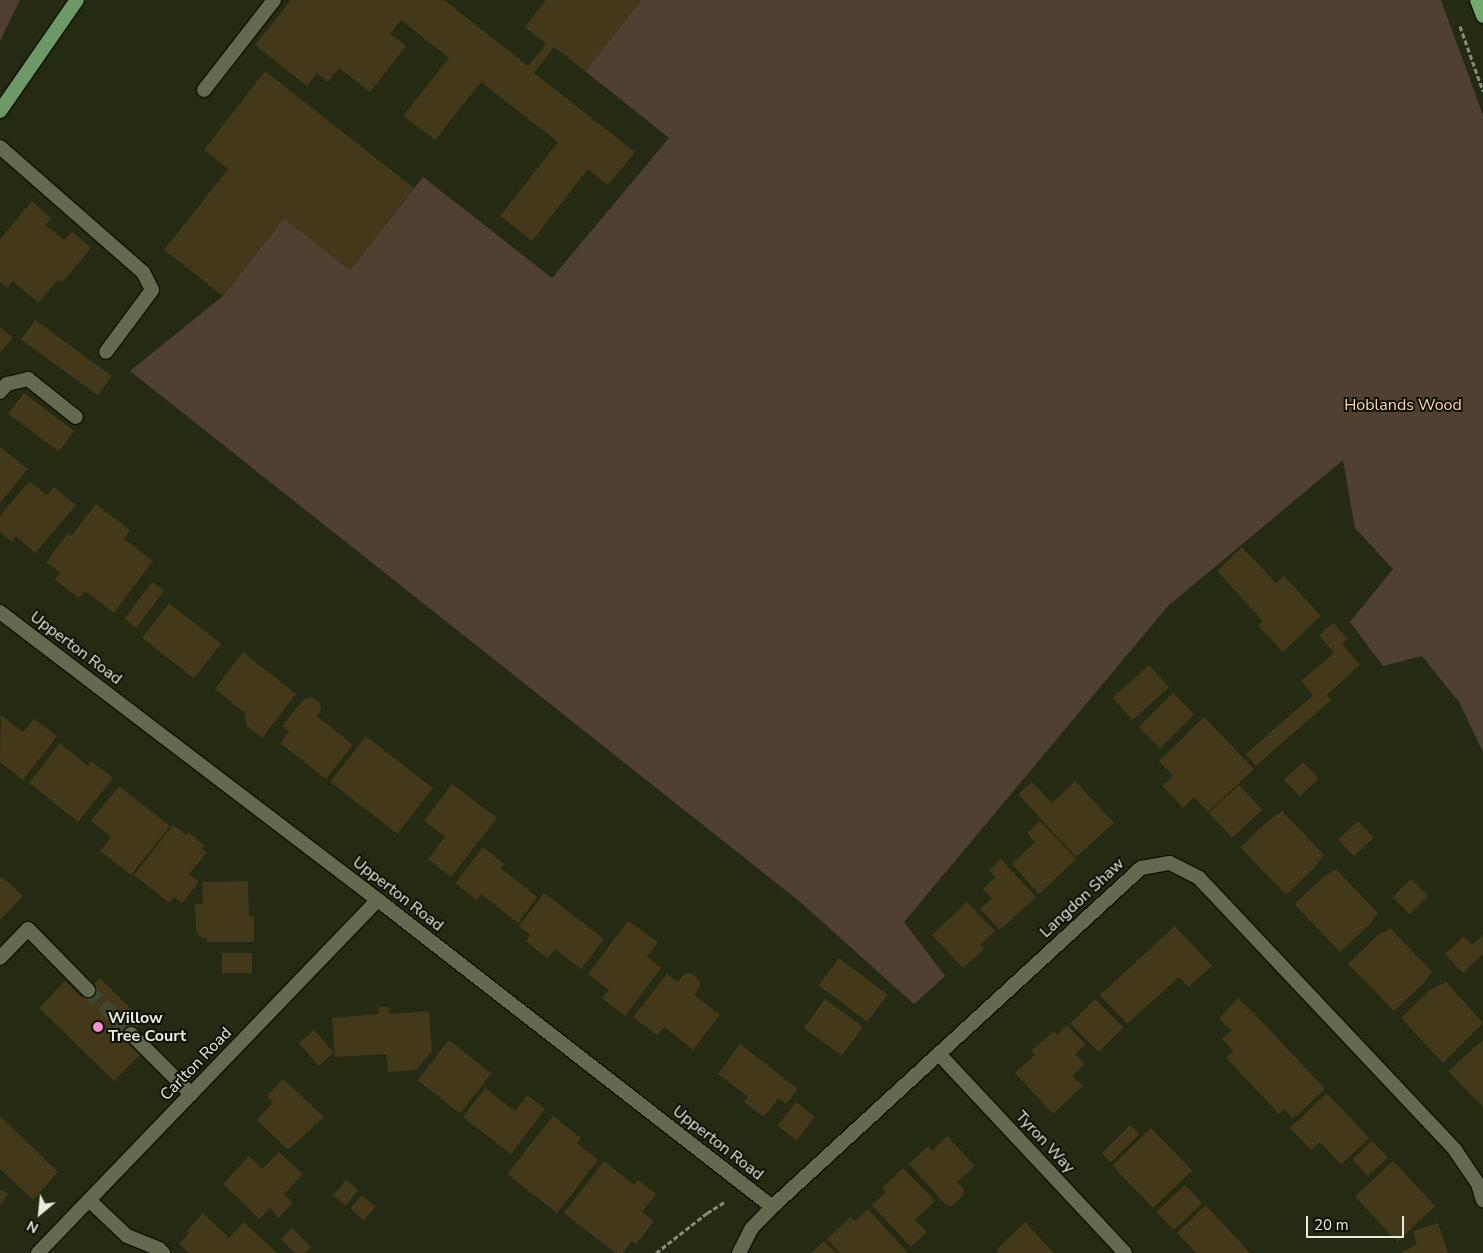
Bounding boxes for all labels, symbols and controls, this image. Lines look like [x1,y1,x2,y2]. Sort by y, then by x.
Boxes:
park label: Hoblands Wood [1344,395,1462,415]
street label: Upperton Road [26,607,126,689]
street label: Upperton Road [349,853,447,935]
street label: Langdon Shaw [1036,854,1128,942]
place label: Willow Tree Court [108,1008,186,1046]
marker: Willow Tree Court [92,1021,104,1033]
street label: Carlton Road [156,1023,236,1105]
street label: Upperton Road [669,1102,767,1184]
street label: Tyron Way [1011,1107,1079,1177]
north arrow [15,1188,65,1238]
scale bar [1308,1206,1406,1238]
text: 20 m [1314,1215,1349,1235]
text: N [24,1216,42,1238]

